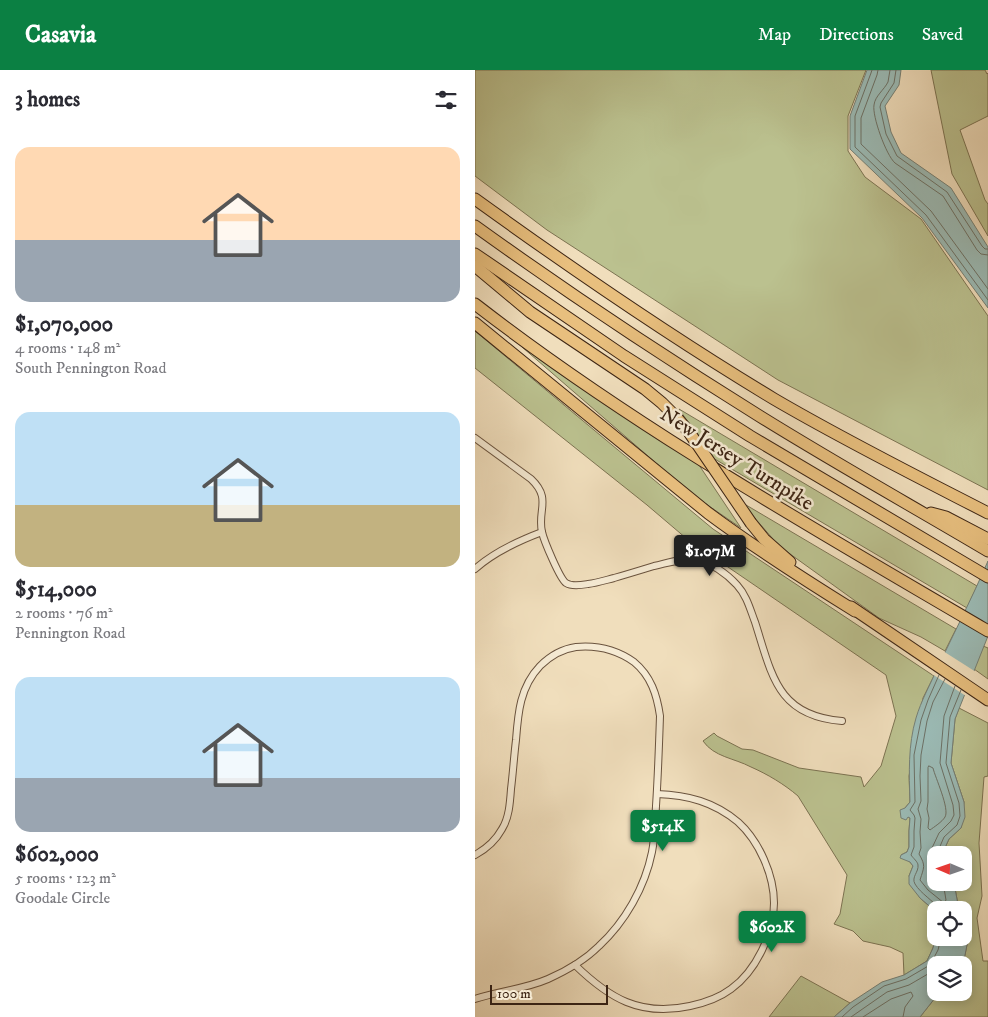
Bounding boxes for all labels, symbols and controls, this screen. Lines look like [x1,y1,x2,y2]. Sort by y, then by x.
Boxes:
text: Casavia [25,20,96,50]
text: Map [758,24,791,46]
text: Directions [819,24,894,46]
text: Saved [922,24,963,46]
icon: filters [432,86,460,114]
text: 3 homes [15,87,80,113]
icon: home [193,180,283,270]
text: $1,070,000 [15,312,113,338]
text: 4 rooms · 148 m² [15,338,120,358]
text: South Pennington Road [15,358,166,378]
street label: New Jersey Turnpike [655,401,818,517]
icon: home [193,445,283,535]
pin: $1.07M [669,534,751,577]
text: $1.07M [685,541,735,561]
text: $514,000 [15,577,97,603]
text: 2 rooms · 76 m² [15,603,113,623]
text: Pennington Road [15,623,126,643]
icon: home [193,710,283,800]
pin: $514K [628,810,698,852]
text: $514K [641,816,685,836]
text: $602,000 [15,842,99,868]
north arrow [927,846,973,891]
map controls [927,846,972,1001]
text: 5 rooms · 123 m² [15,868,116,888]
text: Goodale Circle [15,888,110,908]
button: locate [927,901,972,946]
pin: $602K [737,910,807,953]
text: $602K [750,917,794,937]
button: layers [927,956,972,1001]
scale bar [490,982,607,1005]
text: 100 m [497,985,531,1003]

